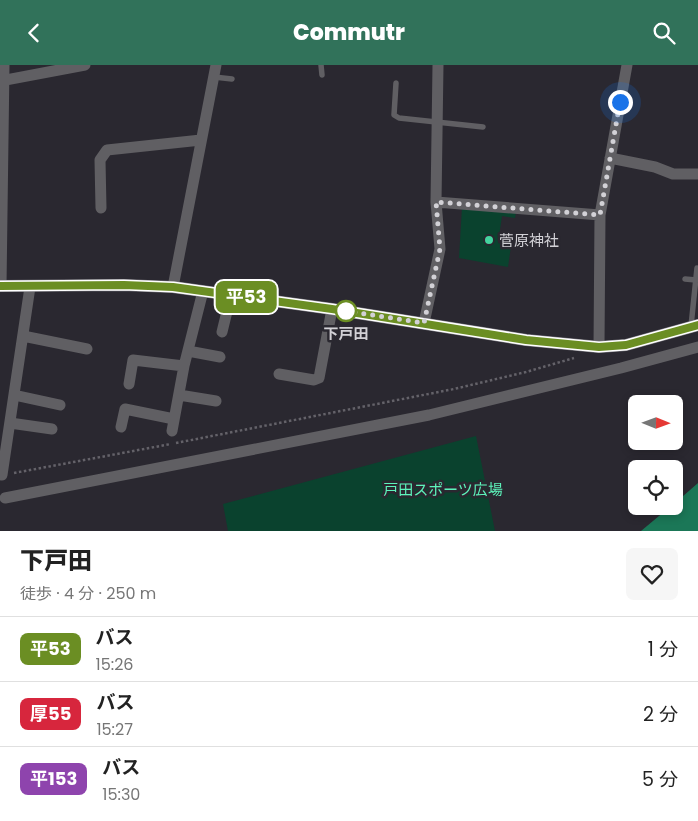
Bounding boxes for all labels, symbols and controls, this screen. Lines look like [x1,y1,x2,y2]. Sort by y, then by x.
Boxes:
text: Commutr [293,17,405,48]
icon: back [20,19,48,47]
icon: search [650,19,678,47]
your location [608,90,633,115]
place label: 菅原神社 [499,230,559,251]
marker: 菅原神社 [483,234,495,246]
line badge: 平53 [217,281,275,313]
text: 平53 [226,284,266,309]
marker: 下戸田 [335,300,357,322]
place label: 下戸田 [323,323,369,344]
north arrow [628,395,682,450]
map controls [628,395,683,515]
button: locate [628,460,683,515]
park label: 戸田スポーツ広場 [383,479,503,500]
text: 下戸田 [20,544,92,577]
button: heart [626,548,678,600]
text: 徒歩 · 4 分 · 250 m [20,582,156,605]
text: バス [96,624,134,651]
text: 平53 [30,636,71,661]
text: 1 分 [648,636,678,663]
text: 15:26 [96,653,134,676]
text: バス [96,689,134,716]
text: 厚55 [30,701,71,726]
text: 2 分 [643,701,678,728]
text: 15:27 [96,718,133,741]
text: バス [102,754,140,781]
text: 平153 [30,766,77,791]
text: 5 分 [642,766,678,793]
text: 15:30 [102,783,140,806]

